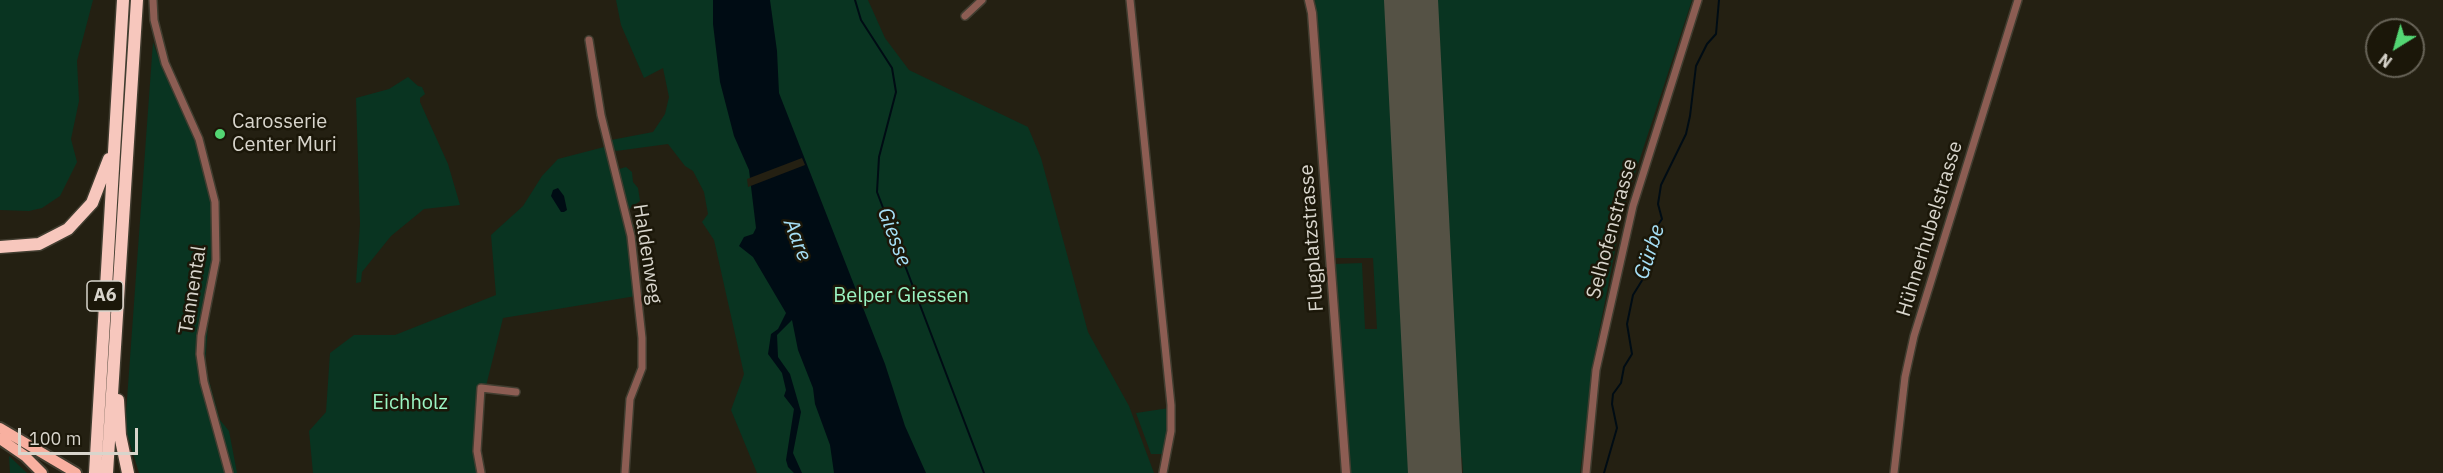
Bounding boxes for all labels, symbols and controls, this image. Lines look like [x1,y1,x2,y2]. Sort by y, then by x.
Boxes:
north arrow [2365,18,2425,78]
text: N [2375,49,2396,72]
place label: Carosserie Center Muri [232,110,337,157]
marker: Carosserie Center Muri [213,127,227,141]
street label: Hühnerhubelstrasse [1892,138,1968,320]
street label: Selhofenstrasse [1582,156,1642,302]
street label: Flugplatzstrasse [1295,164,1329,312]
street label: Haldenweg [627,202,667,306]
water label: Giesse [871,204,917,270]
water label: Aare [778,215,816,265]
water label: Gürbe [1629,221,1671,283]
street label: Tannental [174,244,212,336]
road number: A6 [87,281,123,311]
park label: Belper Giessen [833,284,969,308]
park label: Eichholz [372,391,448,415]
scale bar [21,416,141,454]
text: 100 m [29,427,81,450]

